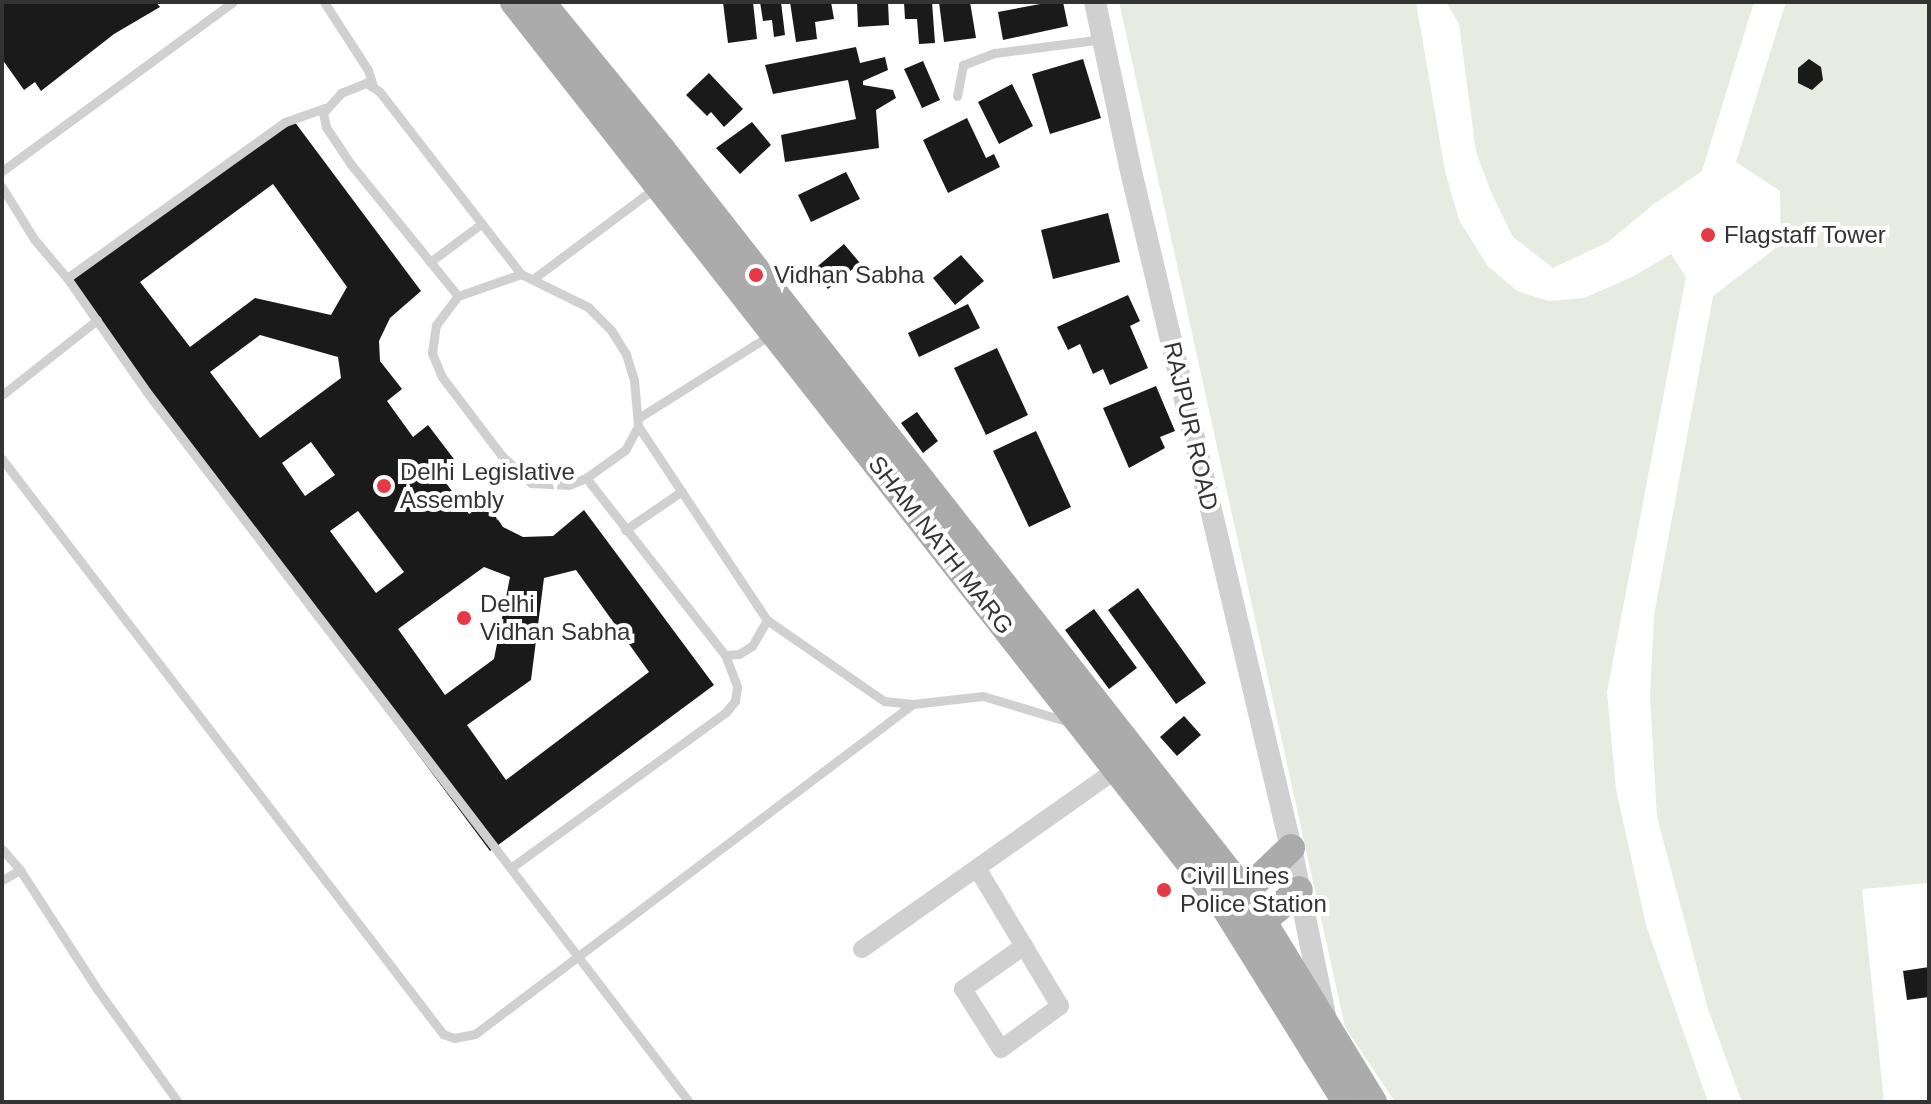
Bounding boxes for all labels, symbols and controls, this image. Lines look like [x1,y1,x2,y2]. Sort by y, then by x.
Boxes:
place label: Flagstaff Tower [1724,221,1886,249]
marker: Flagstaff Tower [1699,226,1717,244]
place label: Vidhan Sabha [774,261,924,289]
marker: Vidhan Sabha [745,264,767,286]
street label: RAJPUR ROAD [1158,339,1224,513]
street label: SHAM NATH MARG [862,450,1020,640]
place label: Delhi Legislative Assembly [400,458,575,514]
marker: Delhi Legislative Assembly [375,477,393,495]
place label: Delhi Vidhan Sabha [480,590,630,646]
marker: Delhi Vidhan Sabha [455,609,473,627]
place label: Civil Lines Police Station [1180,862,1327,918]
marker: Civil Lines Police Station [1155,881,1173,899]

